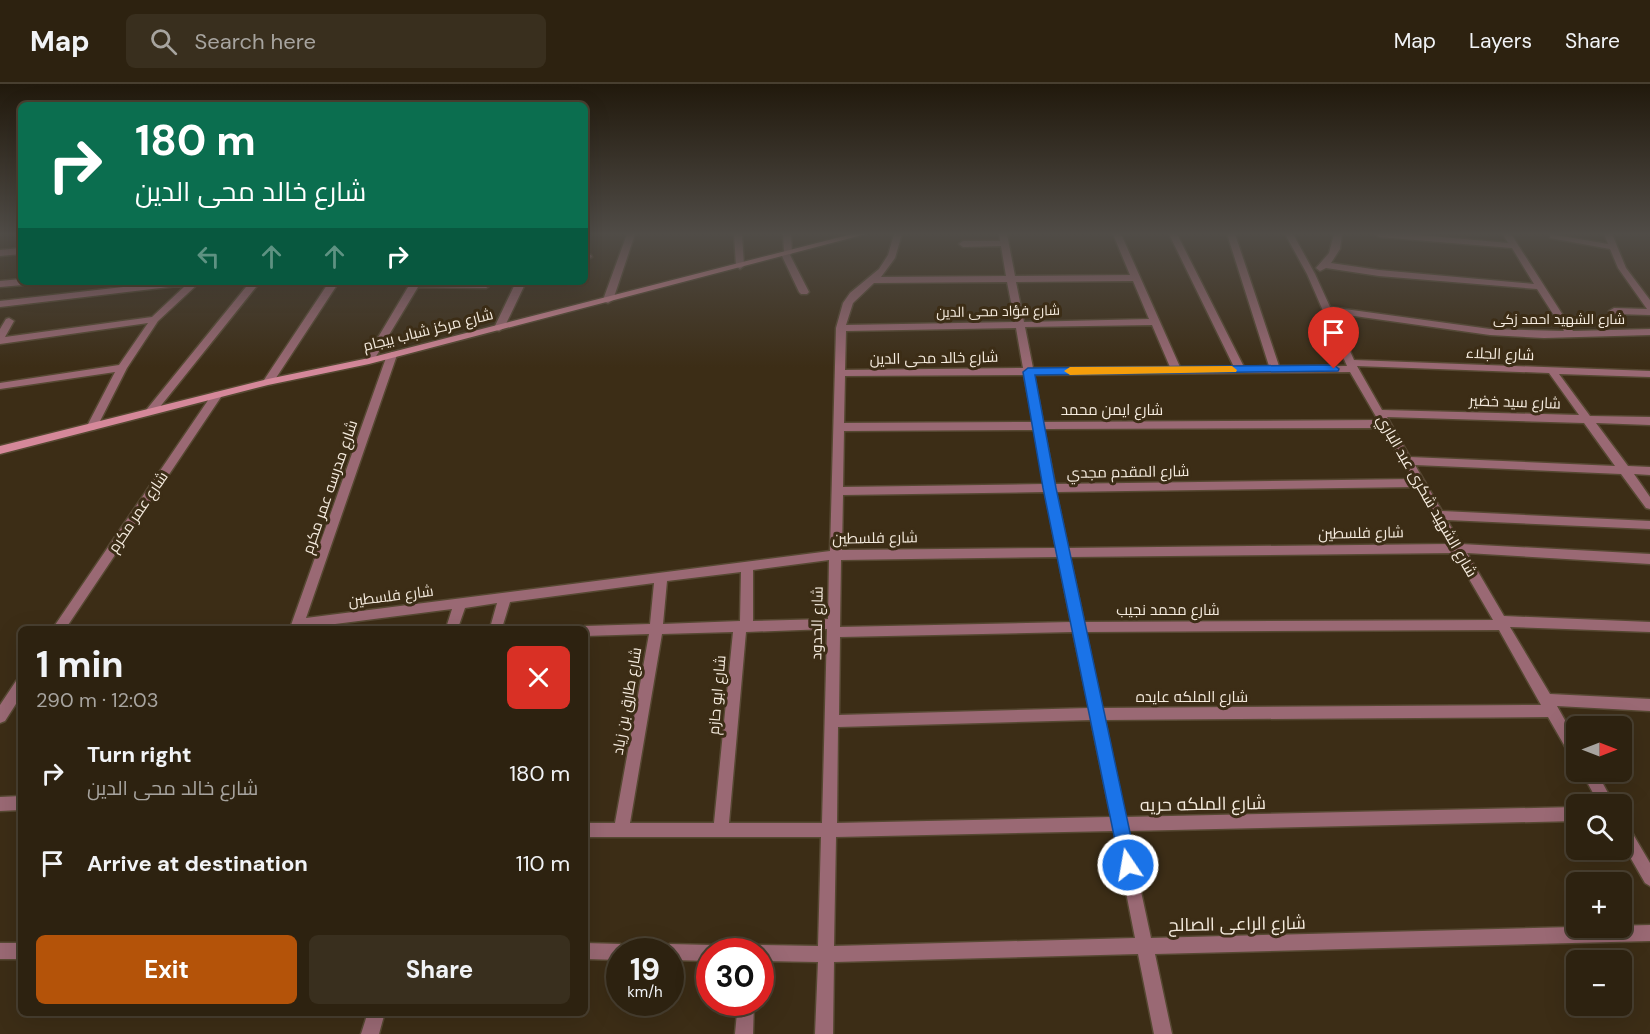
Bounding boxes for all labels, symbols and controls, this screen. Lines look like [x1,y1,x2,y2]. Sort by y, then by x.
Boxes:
search box [126,14,546,68]
text: Map [30,23,90,60]
icon: search [147,25,180,58]
text: Search here [195,27,316,56]
text: Map [1394,27,1436,55]
text: Layers [1469,27,1532,55]
text: Share [1565,27,1620,55]
text: 180 m [135,113,256,168]
icon: right [36,126,114,204]
text: شارع خالد محى الدين [135,174,366,209]
icon: left [192,240,225,273]
icon: ahead [255,240,288,273]
icon: ahead [318,240,351,273]
icon: right [381,240,414,273]
street label: شارع فؤاد محى الدين [936,301,1060,321]
street label: شارع مركز شباب بيجام [361,304,495,357]
pin [1308,307,1359,369]
street label: شارع الشهيد احمد زكى [1493,310,1625,328]
icon: arrive [1317,316,1350,349]
street label: شارع الجلاء [1465,343,1535,366]
street label: شارع خالد محى الدين [870,347,998,370]
street label: شارع سيد خضير [1468,390,1561,415]
street label: شارع ايمن محمد [1061,400,1163,421]
street label: شارع الشهيد شكرى عبد الباري [1371,411,1482,582]
street label: شارع مدرسه عمر مكرم [298,417,363,557]
street label: شارع المقدم مجدي [1067,461,1189,485]
street label: شارع عمر مكرم [103,467,173,557]
street label: شارع فلسطين [1318,522,1404,545]
street label: شارع فلسطين [832,527,918,550]
street label: شارع فلسطين [347,581,435,612]
street label: شارع الحدود [806,586,829,660]
street label: شارع محمد نجيب [1116,600,1220,621]
text: 1 min [36,641,124,688]
button: close [507,646,570,709]
street label: شارع طارق بن زياد [608,646,647,756]
street label: شارع ابو حازم [704,654,731,736]
text: 290 m · 12:03 [36,687,159,713]
street label: شارع الملكه عايده [1136,687,1248,708]
north arrow [1566,716,1632,782]
map controls [1566,716,1632,1016]
text: Turn right [87,740,192,769]
icon: right [36,757,69,790]
text: 180 m [509,759,570,788]
text: شارع خالد محى الدين [87,775,258,801]
street label: شارع الملكه حريه [1140,791,1266,817]
button: search [1566,794,1632,860]
position arrow [1096,833,1160,897]
icon: arrive [36,847,69,880]
text: Arrive at destination [87,849,308,878]
text: 110 m [516,849,570,878]
button: + [1566,872,1632,938]
street label: شارع الراعى الصالح [1168,911,1306,937]
button: Exit [36,935,297,1004]
button: Share [309,935,570,1004]
speed limit sign: 30 [696,938,774,1016]
text: 19 [630,950,660,989]
button: − [1566,950,1632,1016]
text: km/h [627,982,663,1002]

